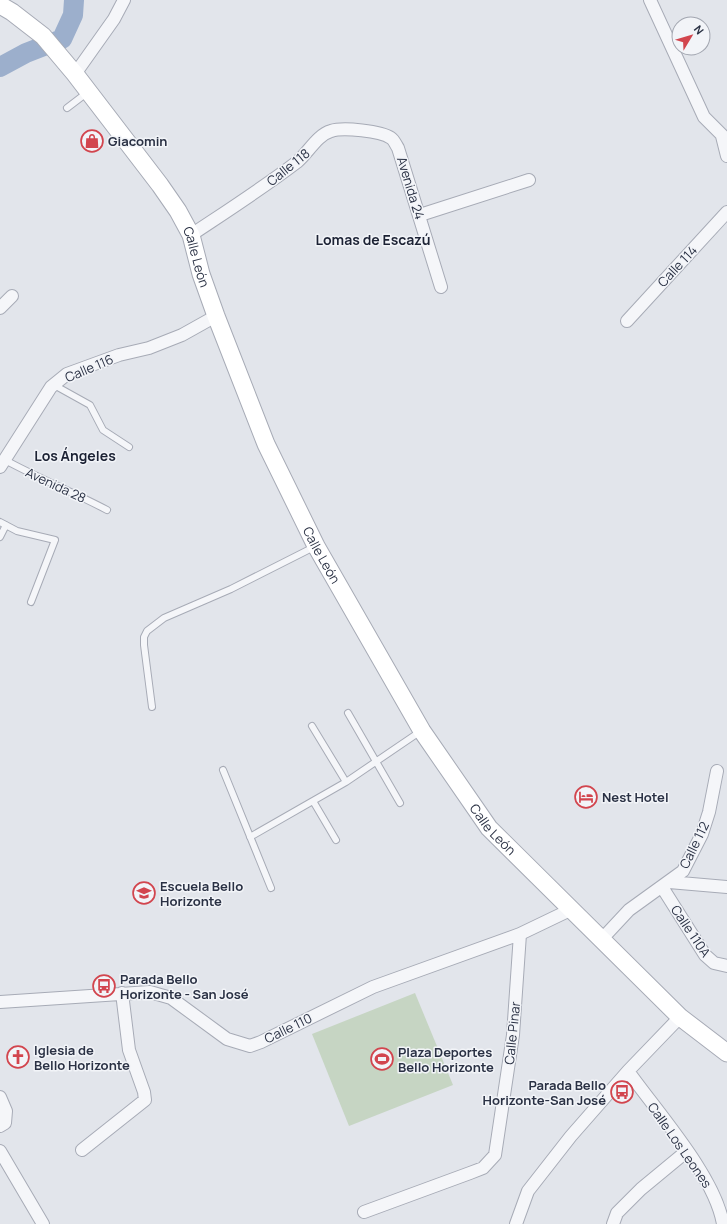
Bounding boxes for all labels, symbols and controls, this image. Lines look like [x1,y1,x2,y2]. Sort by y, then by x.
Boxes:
north arrow [671,16,711,56]
text: N [691,22,708,37]
shop icon: Giacomin [79,128,105,154]
place label: Giacomin [108,132,167,150]
street label: Calle 118 [263,144,313,190]
street label: Avenida 24 [393,154,429,222]
street label: Calle León [179,223,214,290]
district label: Lomas de Escazú [315,230,431,249]
street label: Calle 114 [653,241,701,291]
street label: Calle 116 [62,350,116,386]
district label: Los Ángeles [34,446,116,465]
street label: Avenida 28 [23,463,89,507]
street label: Calle León [299,523,345,587]
hotel icon: Nest Hotel [573,784,599,810]
place label: Nest Hotel [602,788,669,806]
street label: Calle León [466,800,520,859]
street label: Calle 112 [675,818,713,872]
place label: Escuela Bello Horizonte [160,877,243,910]
school or university icon: Escuela Bello Horizonte [131,880,157,906]
street label: Calle 110A [667,901,715,961]
place label: Parada Bello Horizonte - San José [120,970,249,1003]
bus stop icon: Parada Bello Horizonte - San José [91,973,117,999]
street label: Calle Pinar [500,1000,524,1065]
street label: Calle 110 [261,1009,315,1047]
place label: Iglesia de Bello Horizonte [34,1041,130,1074]
place label: Plaza Deportes Bello Horizonte [398,1043,494,1076]
church icon: Iglesia de Bello Horizonte [5,1044,31,1070]
sports icon: Plaza Deportes Bello Horizonte [369,1046,395,1072]
place label: Parada Bello Horizonte-San José [483,1076,606,1109]
bus stop icon: Parada Bello Horizonte-San José [609,1079,635,1105]
street label: Calle Los Leones [644,1099,716,1191]

